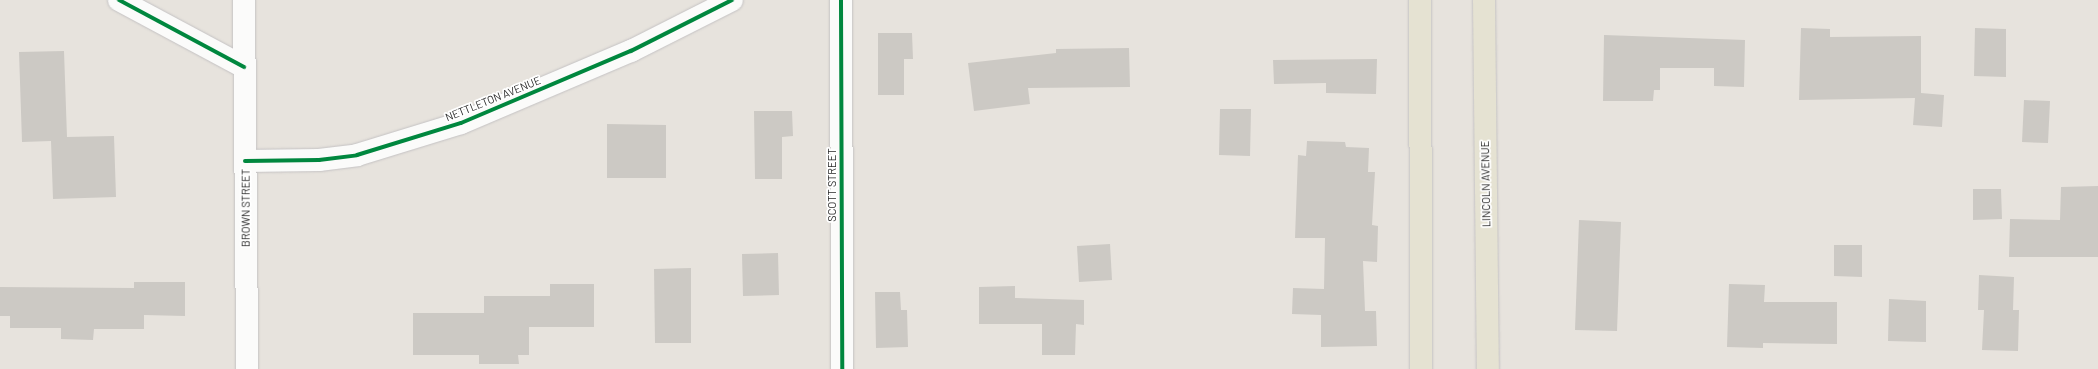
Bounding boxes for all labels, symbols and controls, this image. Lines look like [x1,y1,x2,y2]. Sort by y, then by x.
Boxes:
street label: NETTLETON AVENUE [443,74,543,124]
street label: LINCOLN AVENUE [1479,141,1493,227]
street label: SCOTT STREET [825,148,839,222]
street label: BROWN STREET [239,169,253,247]

